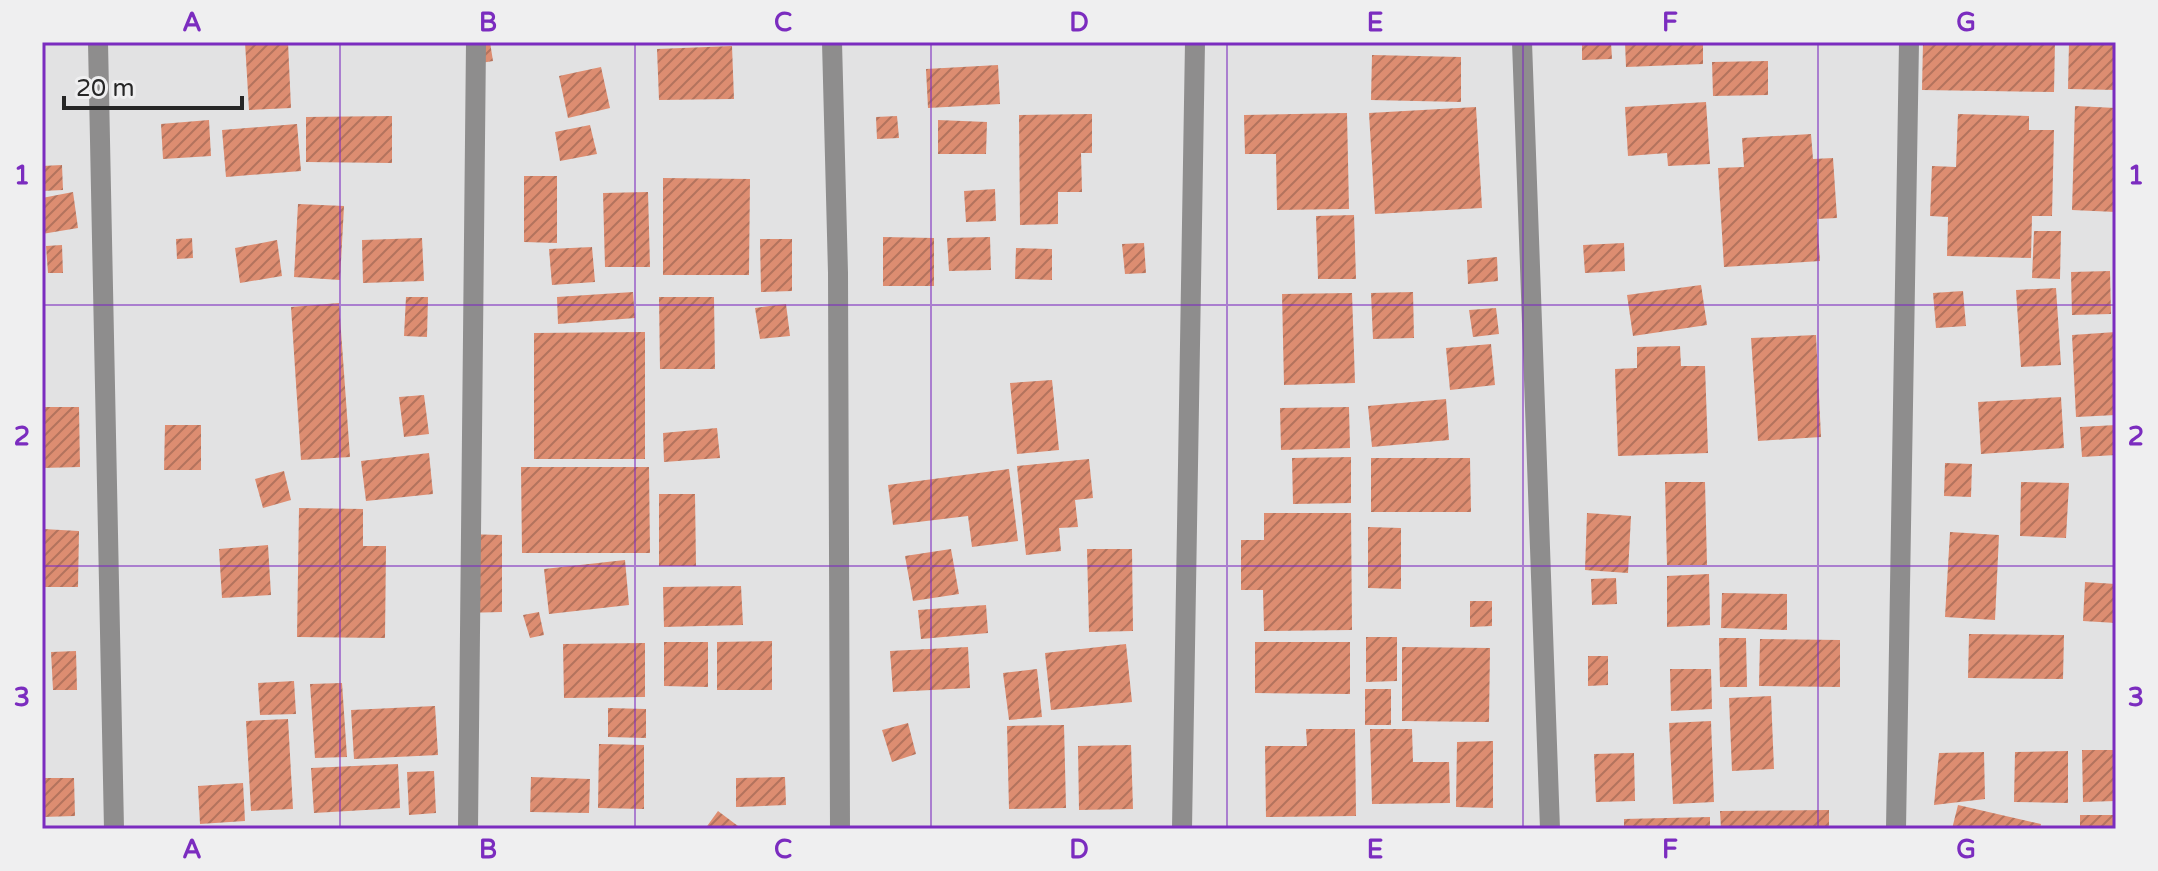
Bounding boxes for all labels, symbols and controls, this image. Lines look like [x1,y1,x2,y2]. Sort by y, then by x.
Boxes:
text: A [182,7,202,38]
text: B [479,7,497,38]
text: C [774,7,792,38]
text: D [1069,7,1089,38]
text: E [1367,7,1383,38]
text: F [1662,7,1678,38]
text: G [1956,7,1976,38]
scale bar [64,60,242,110]
text: 20 m [76,74,134,103]
text: 1 [14,160,30,191]
text: 1 [2128,160,2144,191]
text: 2 [14,421,30,452]
text: 2 [2128,421,2144,452]
text: 3 [14,682,30,713]
text: 3 [2128,682,2144,713]
text: A [182,834,202,865]
text: B [479,834,497,865]
text: C [774,834,792,865]
text: D [1069,834,1089,865]
text: E [1367,834,1383,865]
text: F [1662,834,1678,865]
text: G [1956,834,1976,865]

